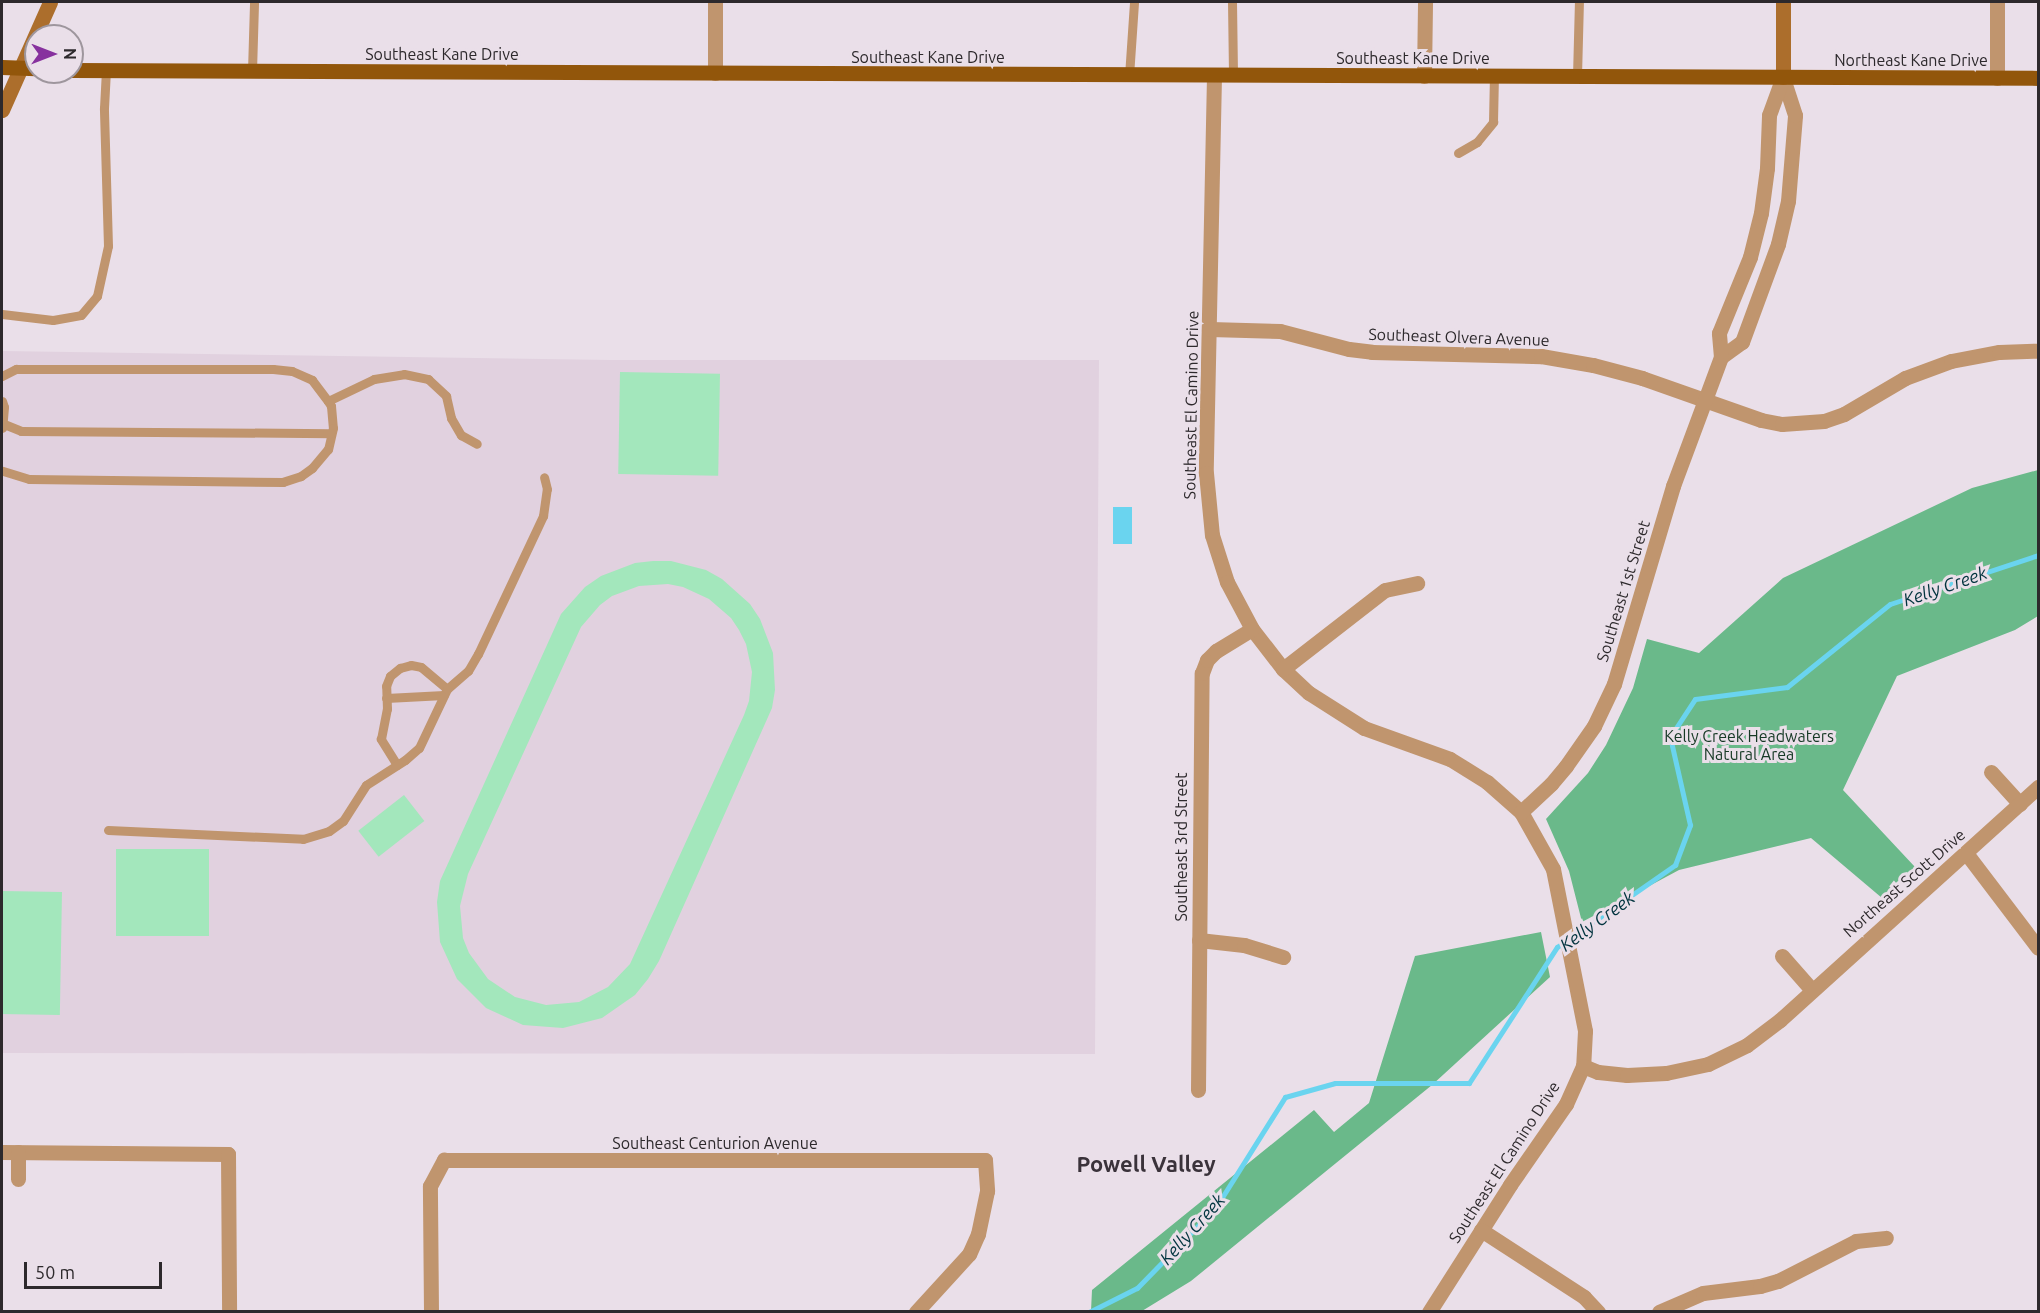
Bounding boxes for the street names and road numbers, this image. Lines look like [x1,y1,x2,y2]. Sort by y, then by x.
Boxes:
street label: Southeast Kane Drive [365,44,519,64]
street label: Southeast Kane Drive [851,47,1005,67]
street label: Southeast Kane Drive [1336,48,1490,68]
street label: Northeast Kane Drive [1834,50,1988,70]
street label: Southeast El Camino Drive [1180,310,1202,500]
street label: Southeast Olvera Avenue [1368,324,1550,350]
street label: Southeast 1st Street [1592,518,1654,664]
street label: Southeast 3rd Street [1171,772,1191,922]
street label: Northeast Scott Drive [1839,825,1969,941]
street label: Southeast El Camino Drive [1445,1078,1563,1246]
street label: Southeast Centurion Avenue [612,1133,818,1153]

